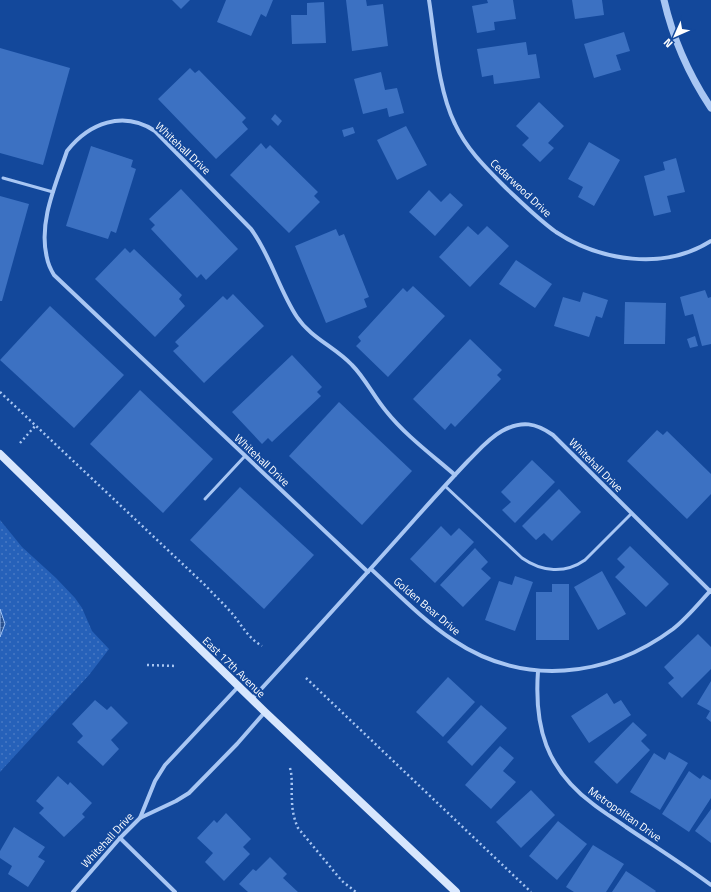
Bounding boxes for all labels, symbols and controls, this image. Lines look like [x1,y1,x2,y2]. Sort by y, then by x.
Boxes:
north arrow [655,16,695,56]
text: N [660,35,676,51]
street label: Whitehall Drive [152,118,215,178]
street label: Cedarwood Drive [487,155,556,221]
street label: Whitehall Drive [231,430,294,490]
street label: Whitehall Drive [565,434,627,496]
street label: Golden Bear Drive [390,573,464,639]
street label: East 17th Avenue [199,633,269,702]
street label: Metropolitan Drive [585,783,665,846]
street label: Whitehall Drive [77,808,137,871]

